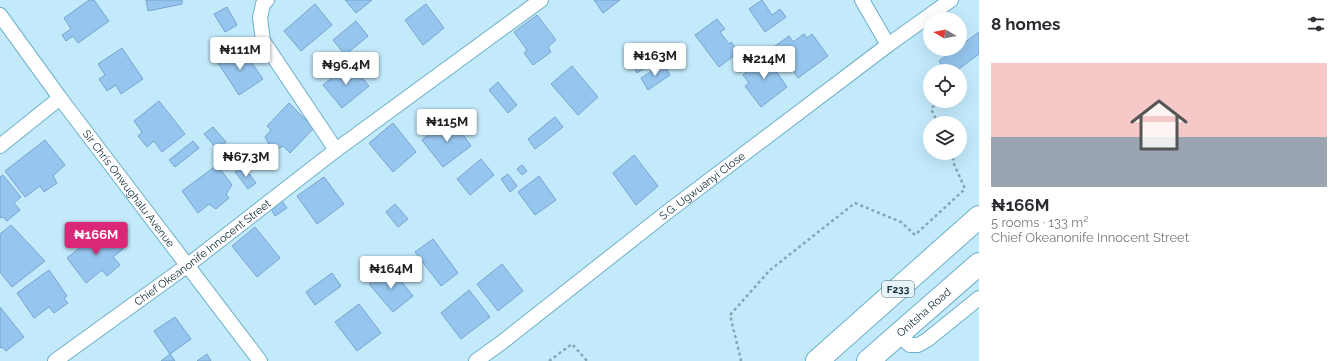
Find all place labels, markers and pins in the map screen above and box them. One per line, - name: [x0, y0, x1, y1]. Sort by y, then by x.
- pin: ₦111M: [212, 37, 268, 71]
- pin: ₦163M: [627, 43, 683, 77]
- pin: ₦214M: [736, 46, 792, 80]
- pin: ₦96.4M: [313, 52, 379, 86]
- pin: ₦115M: [419, 109, 475, 143]
- pin: ₦67.3M: [213, 144, 279, 178]
- pin: ₦166M: [68, 222, 124, 256]
- pin: ₦164M: [363, 256, 419, 290]

